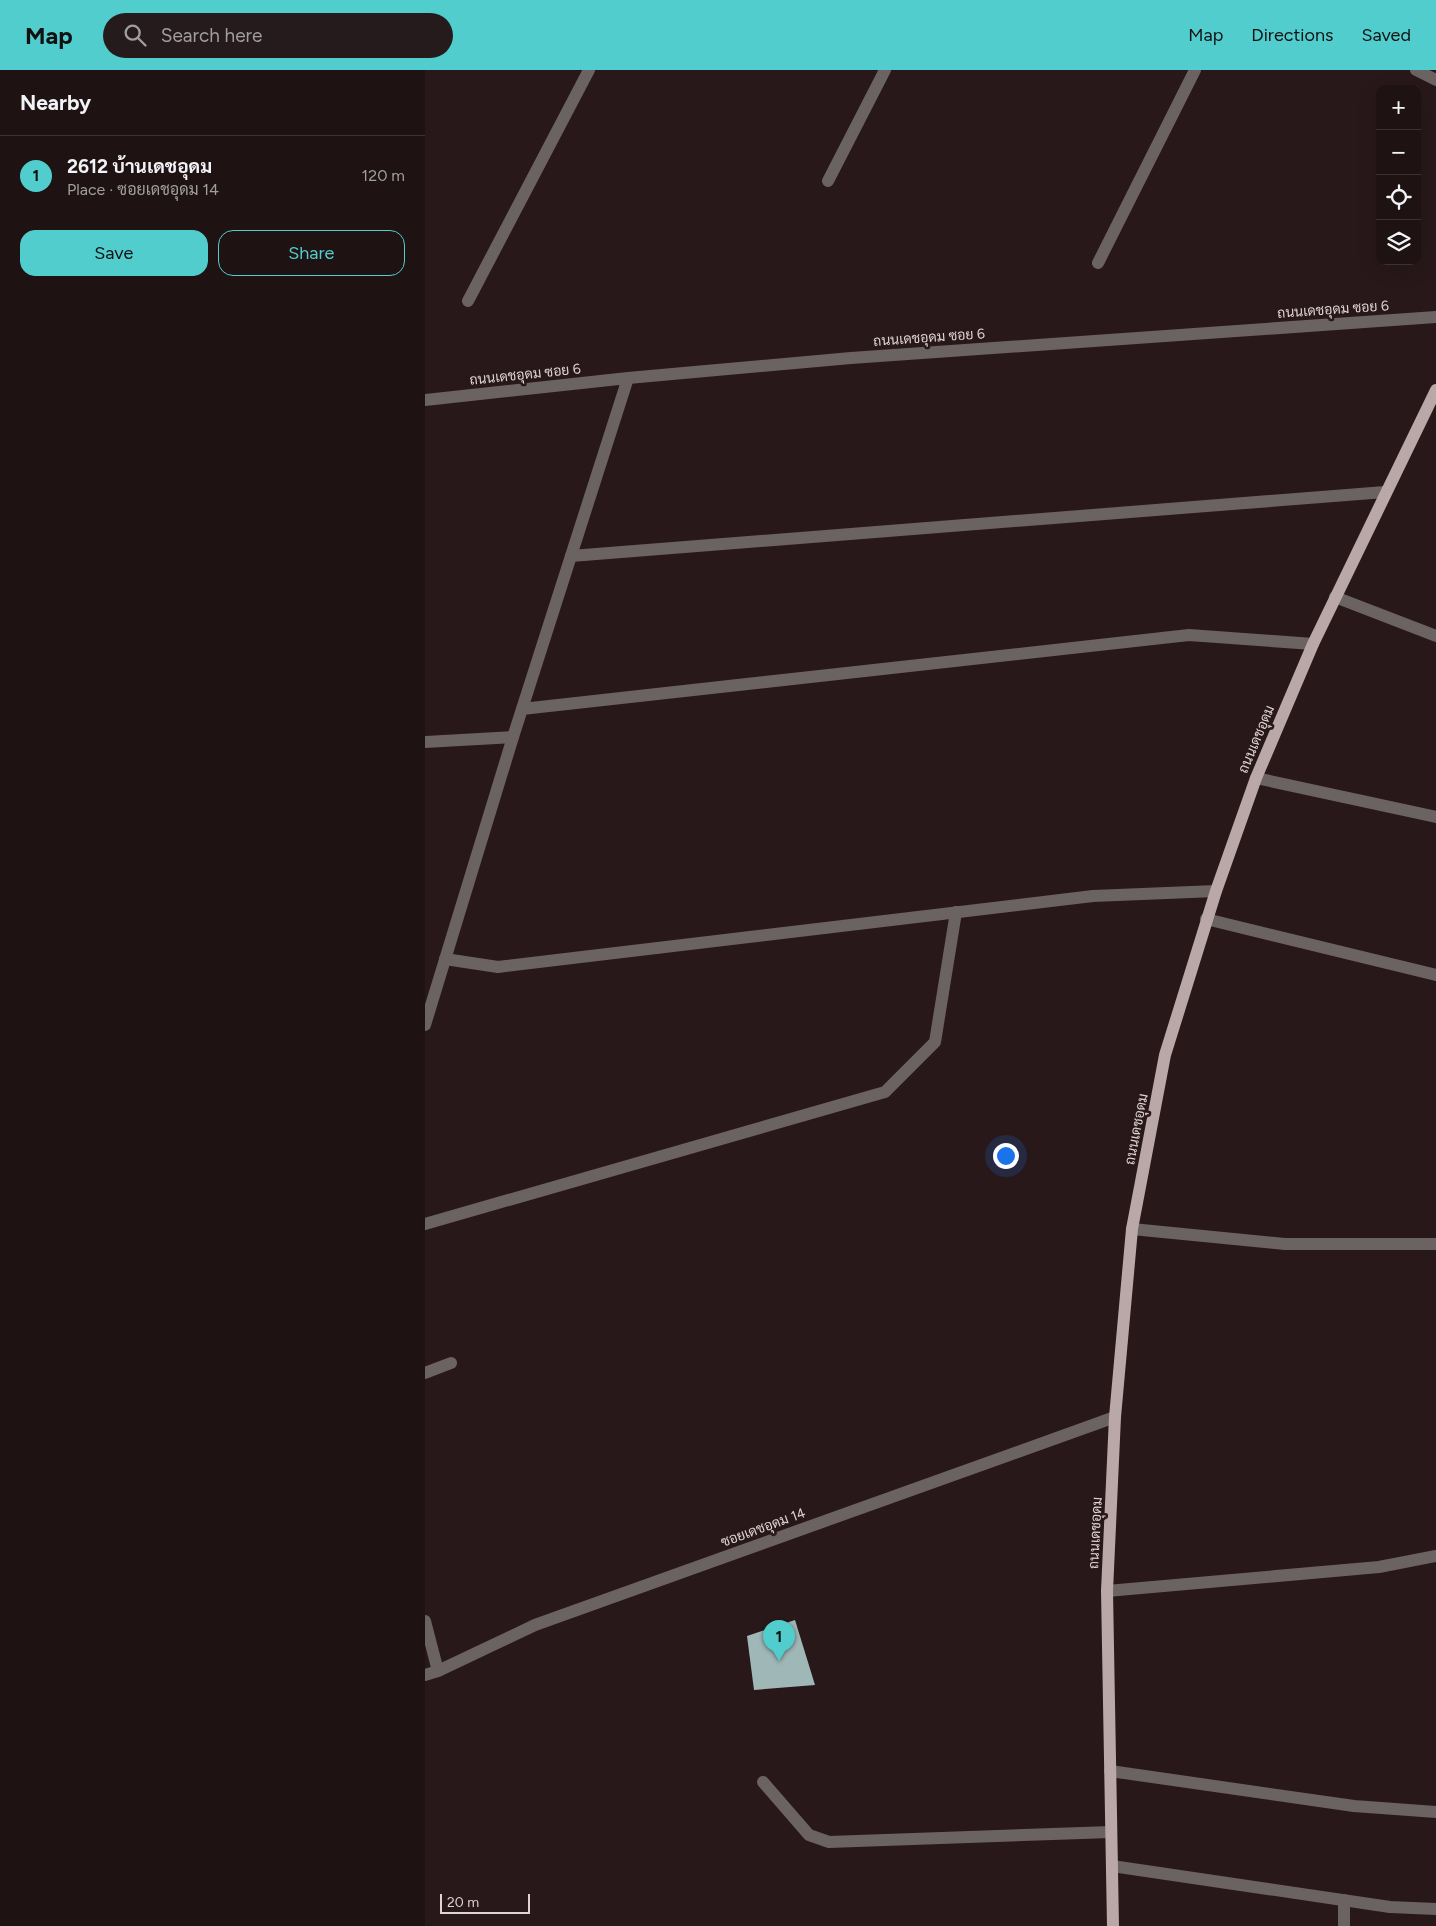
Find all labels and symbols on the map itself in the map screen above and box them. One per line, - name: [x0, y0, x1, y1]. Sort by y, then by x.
- street label: ถนนเดชอุดม ซอย 6: [1277, 297, 1390, 323]
- street label: ถนนเดชอุดม ซอย 6: [873, 325, 986, 351]
- street label: ถนนเดชอุดม ซอย 6: [469, 360, 582, 390]
- street label: ถนนเดชอุดม: [1235, 703, 1279, 776]
- street label: ถนนเดชอุดม: [1121, 1092, 1153, 1166]
- your location: [993, 1143, 1019, 1169]
- street label: ถนนเดชอุดม: [1085, 1497, 1107, 1570]
- street label: ซอยเดชอุดม 14: [718, 1504, 809, 1552]
- pin: 1: [763, 1620, 795, 1661]
- scale bar: [440, 1891, 530, 1914]

